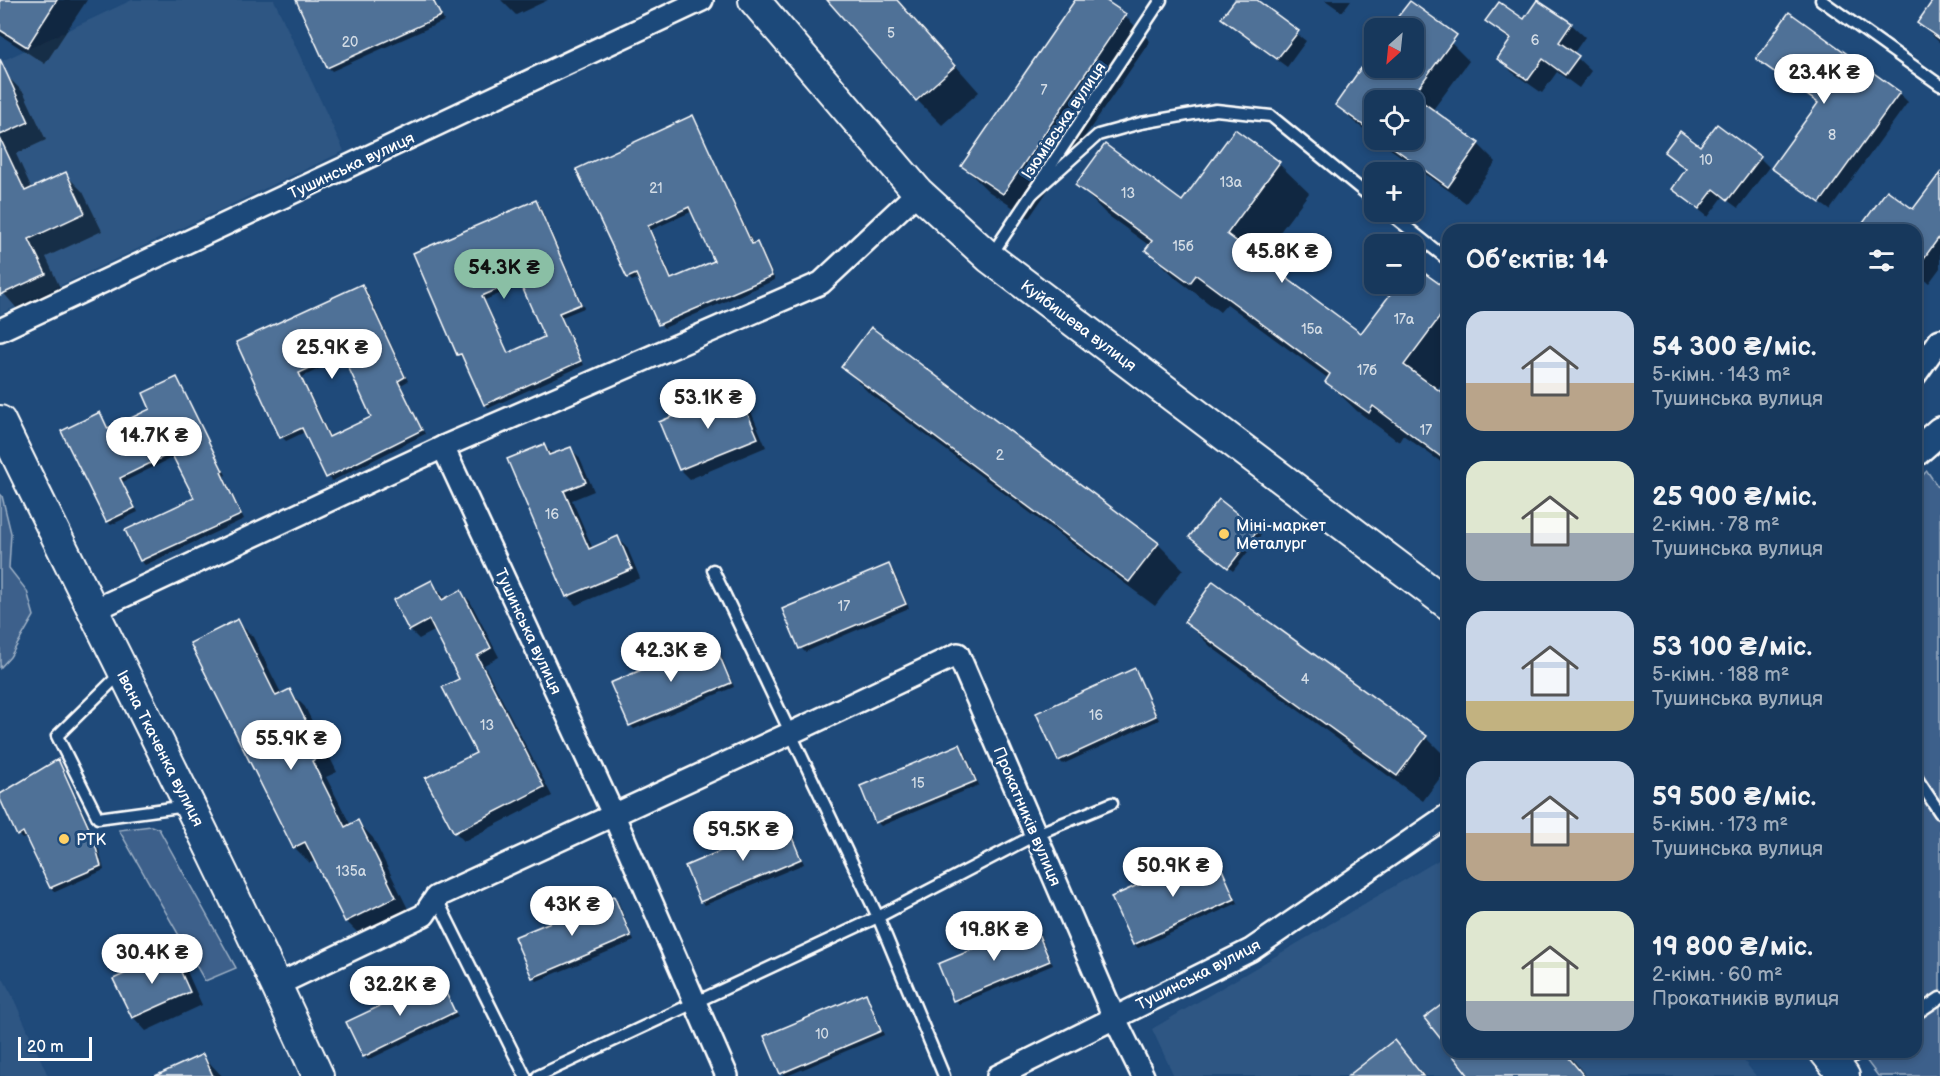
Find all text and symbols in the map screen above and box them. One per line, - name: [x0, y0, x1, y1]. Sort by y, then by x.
- north arrow: [1364, 18, 1424, 78]
- map controls: [1364, 18, 1424, 294]
- house number: 5: [887, 25, 895, 42]
- house number: 6: [1531, 32, 1540, 49]
- house number: 20: [342, 34, 358, 51]
- pin: 23.4K ₴: [1769, 54, 1879, 105]
- street label: Ізюмівська вулиця: [1018, 59, 1110, 183]
- text: 23.4K ₴: [1788, 61, 1860, 85]
- house number: 7: [1041, 82, 1048, 99]
- button: locate: [1364, 90, 1424, 150]
- house number: 8: [1828, 127, 1836, 144]
- street label: Тушинська вулиця: [286, 129, 418, 204]
- house number: 10: [1699, 152, 1713, 169]
- button: +: [1364, 162, 1424, 222]
- house number: 13а: [1220, 174, 1243, 191]
- house number: 21: [649, 180, 663, 197]
- house number: 13: [1121, 185, 1135, 202]
- pin: 45.8K ₴: [1227, 233, 1337, 284]
- button: −: [1364, 234, 1424, 294]
- house number: 15б: [1172, 238, 1194, 255]
- text: 45.8K ₴: [1246, 240, 1318, 264]
- icon: filters: [1865, 244, 1898, 277]
- text: Об’єктів: 14: [1466, 245, 1608, 276]
- pin: 54.3K ₴: [449, 249, 559, 300]
- text: 54.3K ₴: [468, 256, 540, 280]
- street label: Куйбишева вулиця: [1016, 276, 1140, 376]
- house number: 17а: [1394, 311, 1415, 328]
- house number: 15а: [1301, 321, 1324, 338]
- pin: 25.9K ₴: [277, 329, 387, 380]
- text: 54 300 ₴/міс.: [1652, 332, 1817, 363]
- icon: home: [1514, 335, 1586, 407]
- text: 25.9K ₴: [296, 336, 368, 360]
- house number: 17б: [1357, 362, 1377, 379]
- text: 5-кімн. · 143 m²: [1652, 363, 1791, 387]
- pin: 53.1K ₴: [653, 379, 763, 430]
- text: 53.1K ₴: [674, 386, 742, 410]
- text: Тушинська вулиця: [1652, 387, 1823, 411]
- pin: 14.7K ₴: [99, 417, 209, 468]
- house number: 17: [1420, 422, 1432, 439]
- text: 14.7K ₴: [120, 424, 188, 448]
- house number: 2: [996, 447, 1005, 464]
- text: 25 900 ₴/міс.: [1652, 482, 1817, 513]
- icon: home: [1514, 485, 1586, 557]
- house number: 16: [545, 506, 559, 523]
- text: 2-кімн. · 78 m²: [1652, 513, 1780, 537]
- place label: Міні-маркет Металург: [1236, 517, 1327, 554]
- marker: Міні-маркет Металург: [1217, 527, 1231, 541]
- text: Тушинська вулиця: [1652, 537, 1823, 561]
- street label: Тушинська вулиця: [490, 566, 565, 698]
- house number: 17: [838, 598, 850, 615]
- pin: 42.3K ₴: [616, 632, 726, 683]
- text: 53 100 ₴/міс.: [1652, 632, 1812, 663]
- icon: home: [1514, 635, 1586, 707]
- text: 42.3K ₴: [635, 639, 707, 663]
- text: 5-кімн. · 188 m²: [1652, 663, 1789, 687]
- street label: Івана Ткаченка вулиця: [112, 668, 207, 830]
- house number: 4: [1301, 671, 1310, 688]
- text: Тушинська вулиця: [1652, 687, 1823, 711]
- house number: 16: [1089, 707, 1103, 724]
- house number: 13: [480, 717, 494, 734]
- pin: 55.9K ₴: [236, 720, 346, 771]
- text: 55.9K ₴: [255, 727, 327, 751]
- street label: Прокатників вулиця: [989, 744, 1065, 889]
- house number: 15: [911, 775, 925, 792]
- text: 59 500 ₴/міс.: [1652, 782, 1816, 813]
- icon: home: [1514, 785, 1586, 857]
- pin: 59.5K ₴: [688, 811, 798, 862]
- text: 5-кімн. · 173 m²: [1652, 813, 1788, 837]
- text: 59.5K ₴: [707, 818, 779, 842]
- place label: РТК: [76, 831, 106, 850]
- marker: РТК: [57, 832, 71, 846]
- text: Тушинська вулиця: [1652, 837, 1823, 861]
- pin: 50.9K ₴: [1118, 847, 1228, 898]
- text: 50.9K ₴: [1137, 854, 1209, 878]
- house number: 135а: [336, 863, 367, 880]
- pin: 43K ₴: [530, 886, 614, 937]
- text: 43K ₴: [544, 893, 600, 917]
- pin: 19.8K ₴: [939, 911, 1049, 962]
- text: 19.8K ₴: [960, 918, 1028, 942]
- text: 19 800 ₴/міс.: [1652, 932, 1813, 963]
- pin: 30.4K ₴: [97, 934, 207, 985]
- icon: home: [1514, 935, 1586, 1007]
- street label: Тушинська вулиця: [1133, 936, 1264, 1015]
- text: 30.4K ₴: [116, 941, 188, 965]
- text: 2-кімн. · 60 m²: [1652, 963, 1783, 987]
- pin: 32.2K ₴: [345, 966, 455, 1017]
- text: 32.2K ₴: [364, 973, 436, 997]
- text: Прокатників вулиця: [1652, 987, 1839, 1011]
- house number: 10: [815, 1026, 829, 1043]
- scale bar: [18, 1034, 92, 1062]
- text: 20 m: [27, 1038, 63, 1057]

